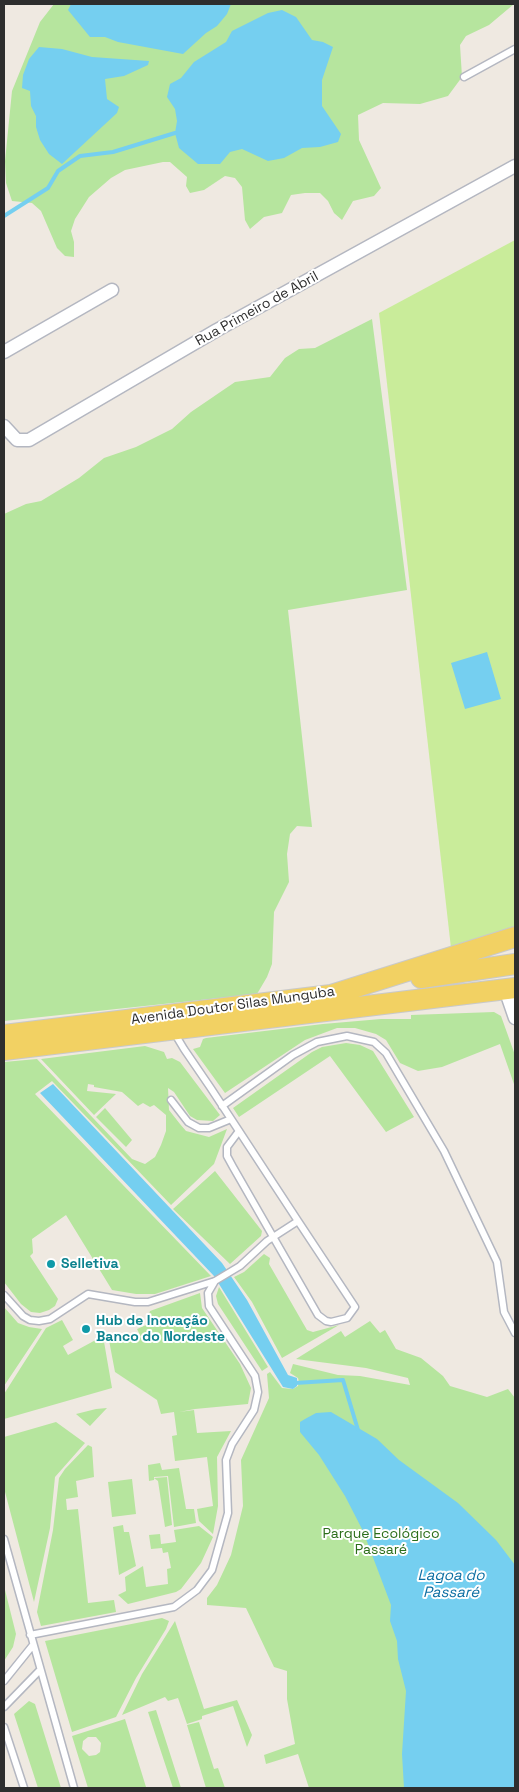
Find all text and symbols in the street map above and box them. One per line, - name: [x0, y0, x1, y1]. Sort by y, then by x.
- street label: Rua Primeiro de Abril: [193, 268, 321, 350]
- street label: Avenida Doutor Silas Munguba: [130, 983, 336, 1029]
- place label: Selletiva: [61, 1256, 119, 1272]
- marker: Selletiva: [45, 1258, 57, 1270]
- place label: Hub de Inovação Banco do Nordeste: [96, 1313, 225, 1345]
- marker: Hub de Inovação Banco do Nordeste: [80, 1323, 92, 1335]
- park label: Parque Ecológico Passaré: [322, 1526, 440, 1558]
- water label: Lagoa do Passaré: [418, 1567, 484, 1602]

